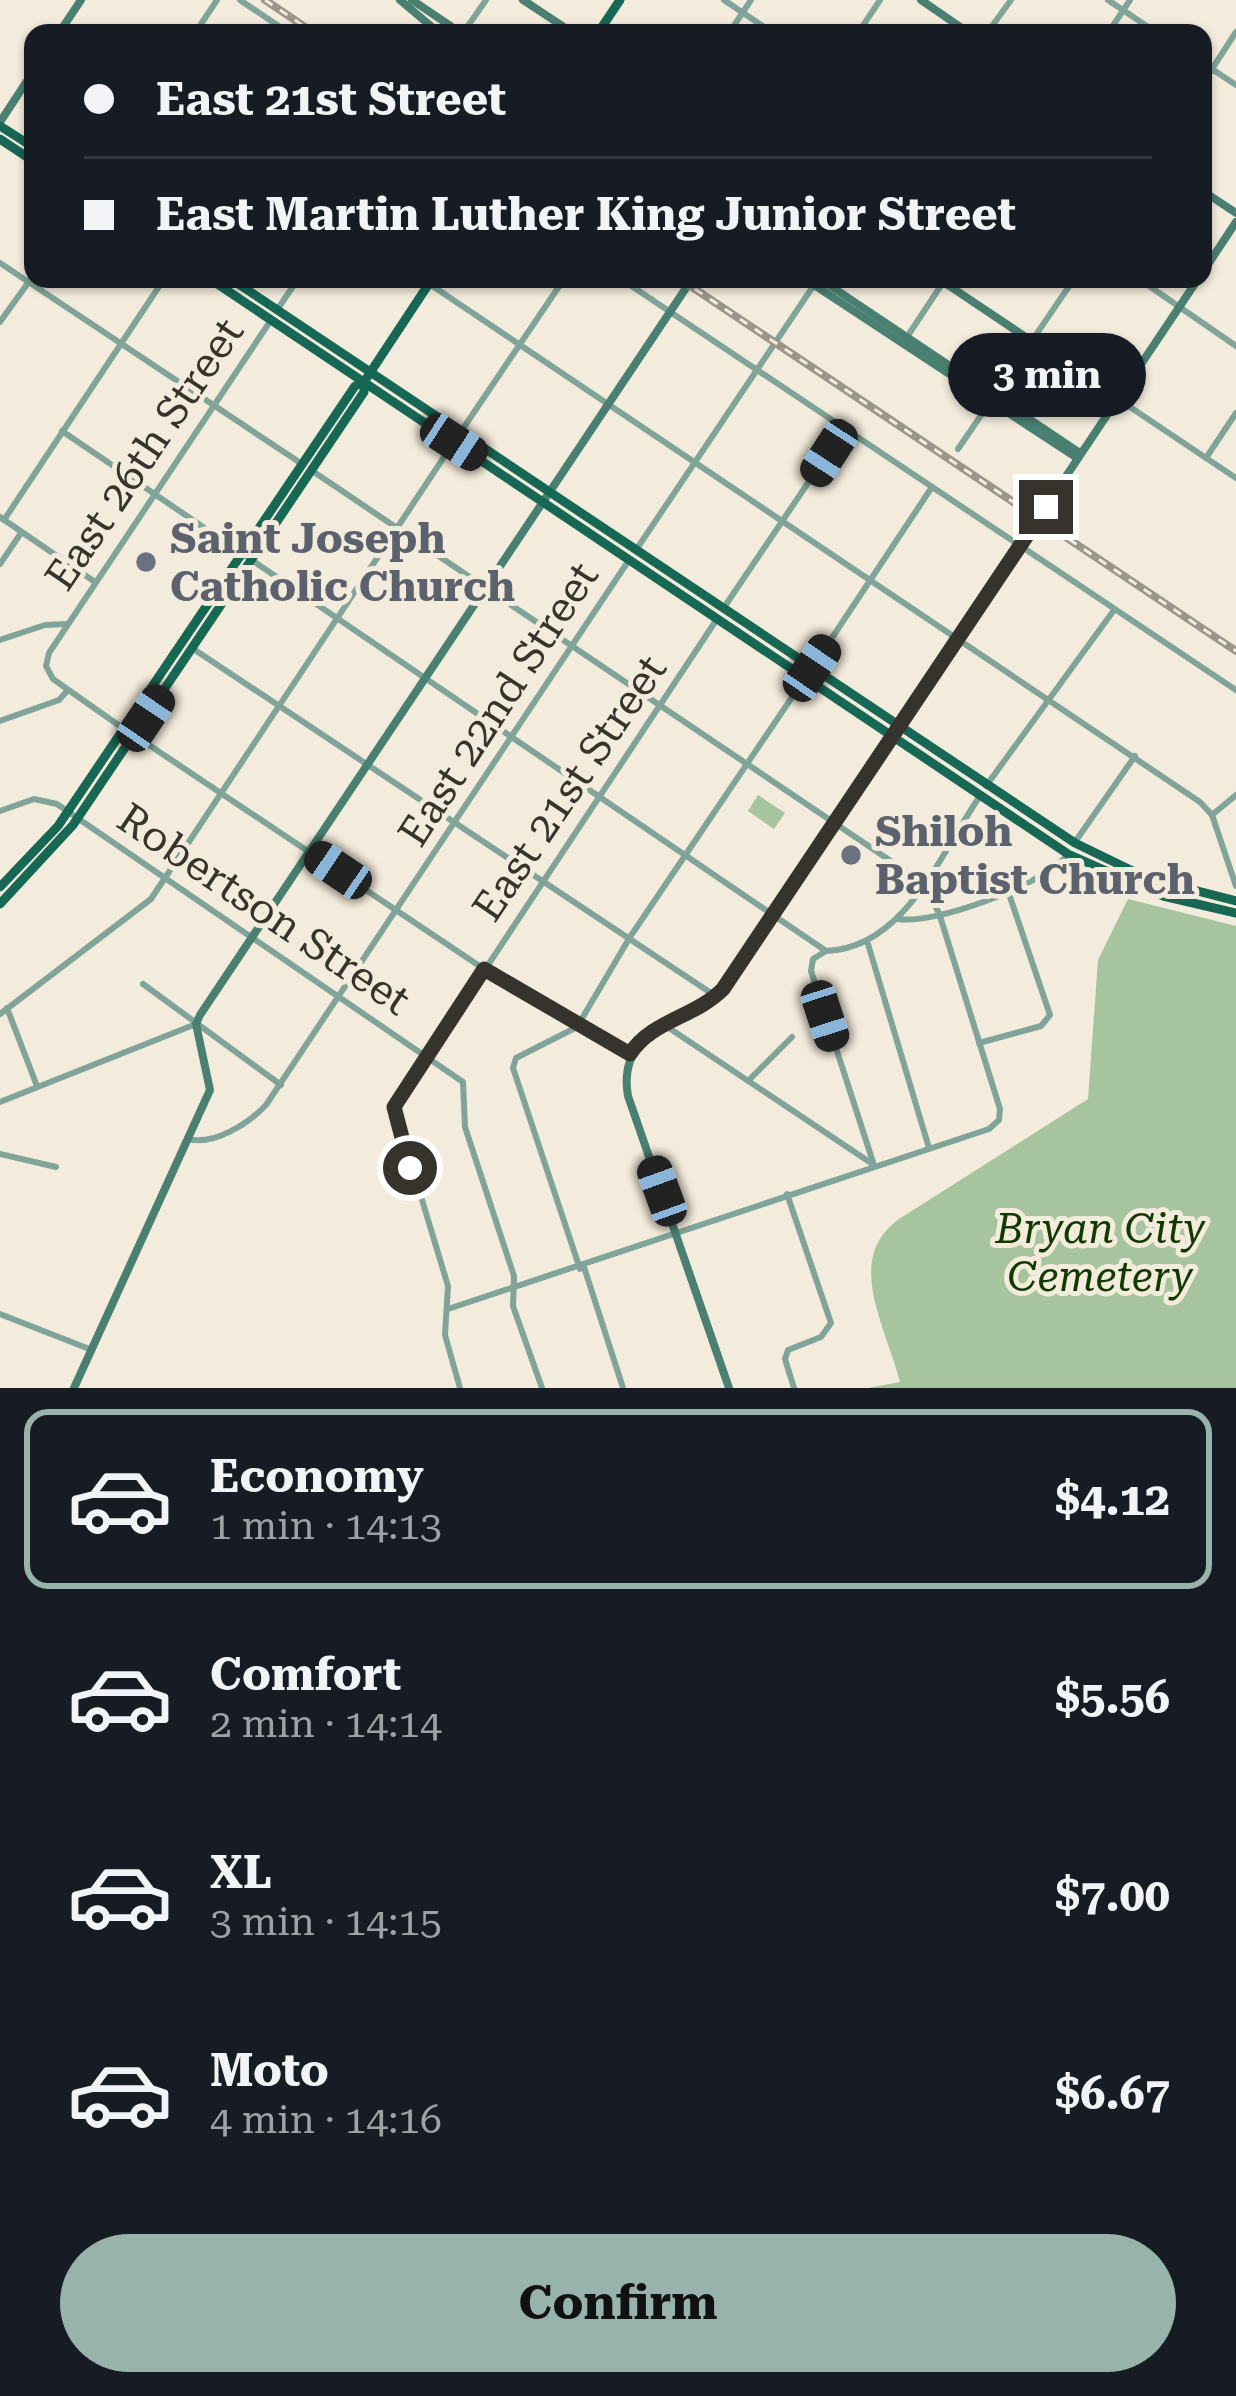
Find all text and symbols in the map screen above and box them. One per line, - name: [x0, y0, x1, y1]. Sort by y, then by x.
- text: East 21st Street: [156, 73, 506, 126]
- text: East Martin Luther King Junior Street: [156, 188, 1016, 241]
- street label: East 26th Street: [35, 309, 253, 599]
- callout: 3 min: [947, 333, 1145, 417]
- text: 3 min: [993, 352, 1101, 398]
- car: [414, 407, 494, 477]
- car: [794, 413, 864, 493]
- route end: [1019, 480, 1073, 534]
- place label: Saint Joseph Catholic Church: [170, 514, 515, 611]
- marker: Saint Joseph Catholic Church: [133, 549, 159, 575]
- street label: East 22nd Street: [388, 553, 608, 855]
- car: [777, 628, 847, 708]
- street label: East 21st Street: [462, 646, 676, 930]
- car: [111, 678, 181, 758]
- street label: Robertson Street: [109, 793, 419, 1025]
- place label: Shiloh Baptist Church: [875, 807, 1195, 904]
- car: [298, 835, 378, 905]
- marker: Shiloh Baptist Church: [838, 842, 864, 868]
- car: [797, 976, 853, 1056]
- route start: [383, 1141, 437, 1195]
- car: [633, 1151, 691, 1231]
- park label: Bryan City Cemetery: [994, 1204, 1206, 1301]
- icon: car: [66, 1445, 174, 1553]
- text: Economy: [210, 1450, 424, 1503]
- text: $4.12: [1055, 1473, 1170, 1526]
- text: 1 min · 14:13: [210, 1503, 442, 1549]
- icon: car: [66, 1643, 174, 1751]
- text: Comfort: [210, 1648, 401, 1701]
- text: $5.56: [1055, 1671, 1170, 1724]
- text: 2 min · 14:14: [210, 1701, 442, 1747]
- icon: car: [66, 1841, 174, 1949]
- text: XL: [210, 1846, 272, 1899]
- text: $7.00: [1055, 1869, 1170, 1922]
- text: 3 min · 14:15: [210, 1899, 442, 1945]
- icon: car: [66, 2039, 174, 2147]
- text: Moto: [210, 2044, 329, 2097]
- text: $6.67: [1055, 2067, 1170, 2120]
- text: 4 min · 14:16: [210, 2097, 442, 2143]
- button: Confirm: [60, 2234, 1176, 2372]

